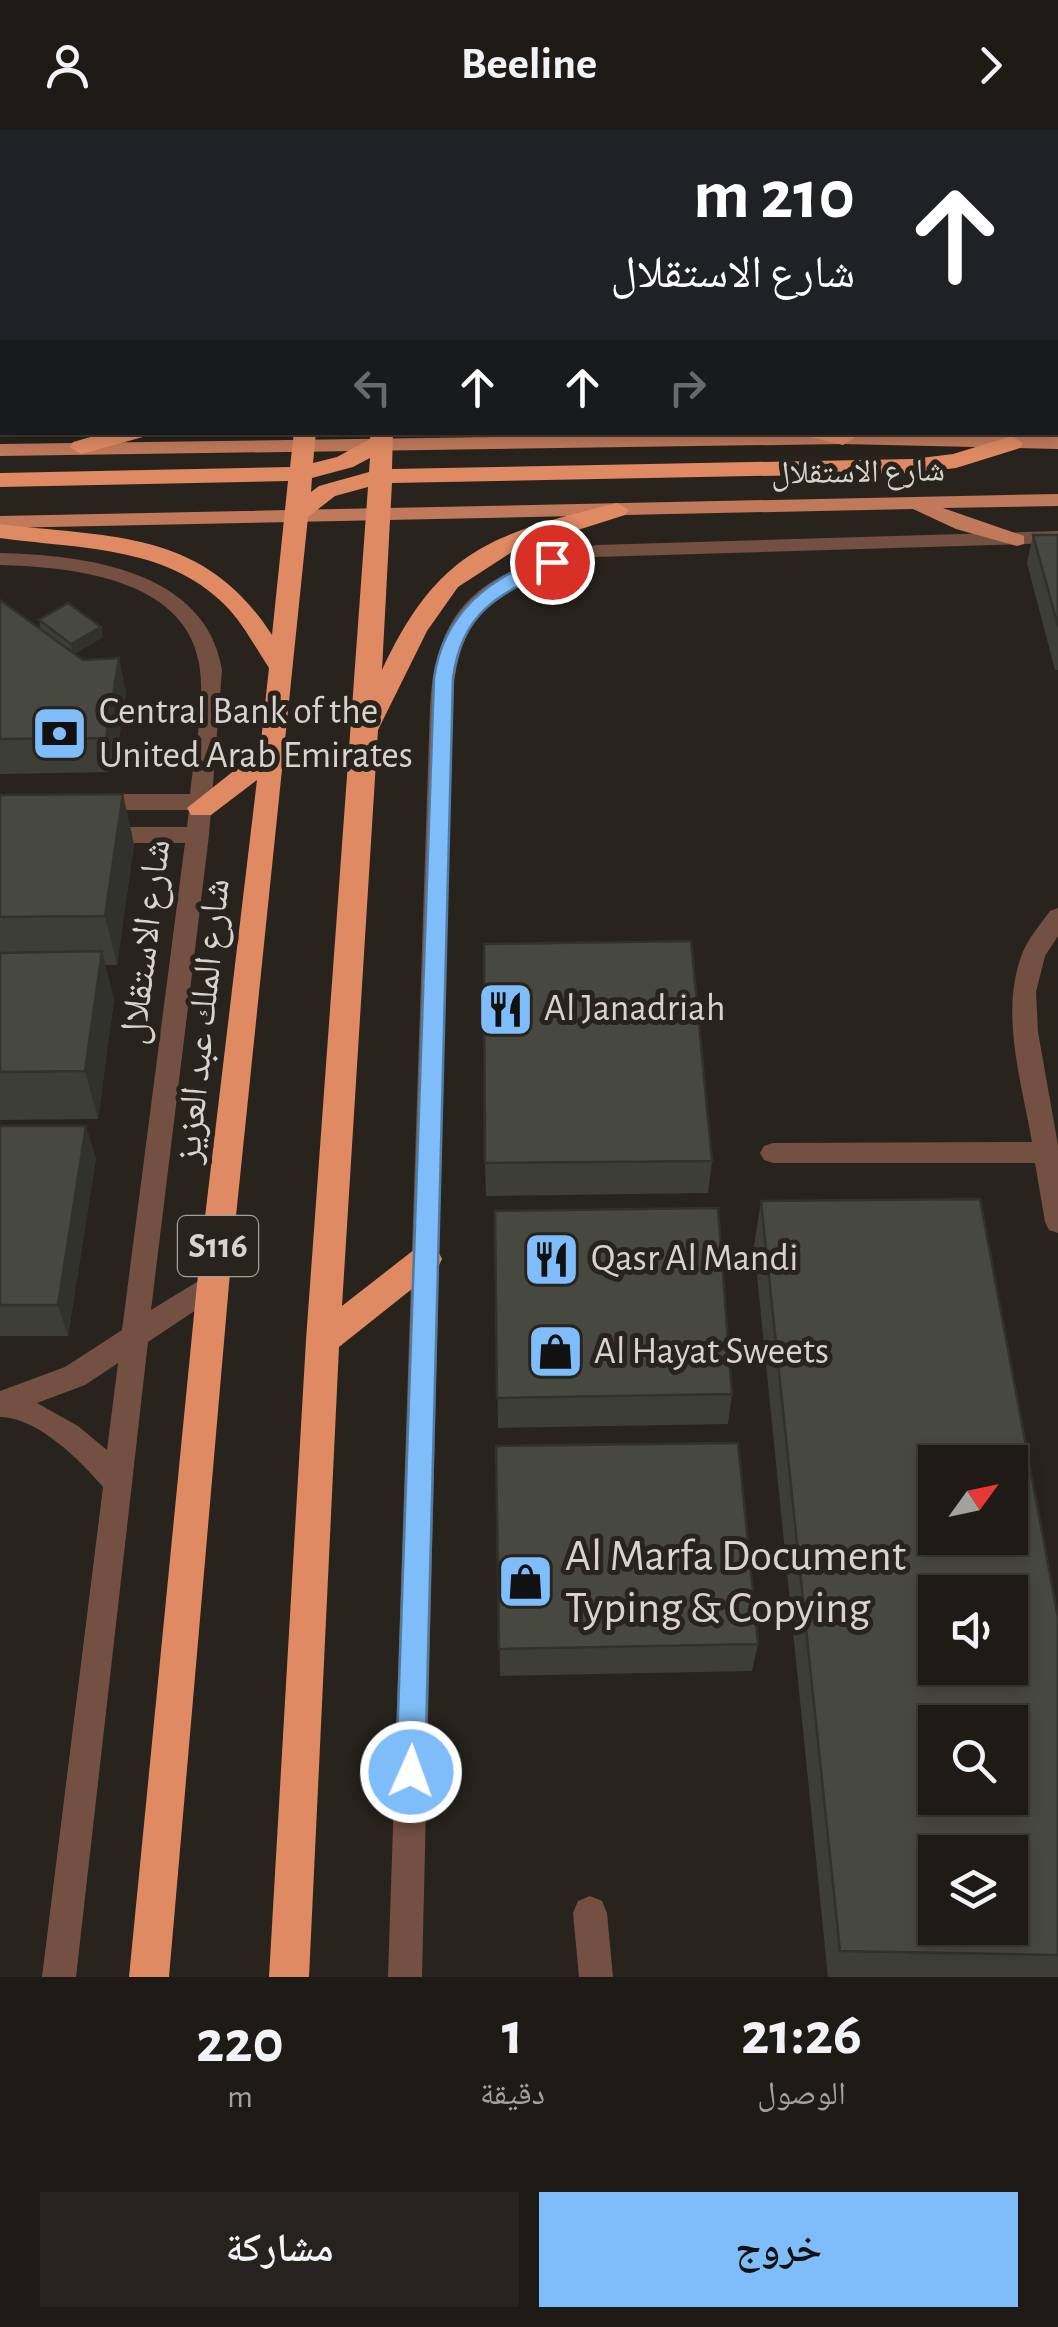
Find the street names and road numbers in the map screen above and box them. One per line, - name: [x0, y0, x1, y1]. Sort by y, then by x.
- street label: شارع الاستقلال: [771, 454, 945, 493]
- street label: شارع الاستقلال: [115, 837, 180, 1047]
- street label: شارع الملك عبد العزيز: [169, 877, 240, 1167]
- road number: S116: [178, 1216, 258, 1276]

